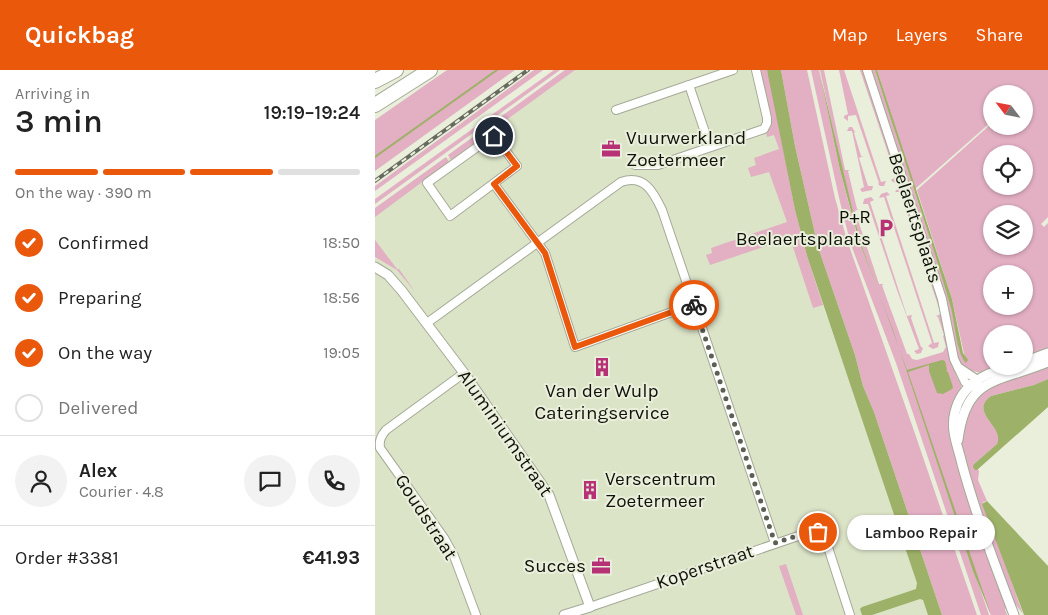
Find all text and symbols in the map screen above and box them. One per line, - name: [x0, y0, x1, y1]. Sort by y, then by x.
- text: Quickbag: [25, 21, 134, 49]
- text: Map: [832, 24, 868, 46]
- text: Layers: [896, 24, 948, 46]
- text: Share: [976, 24, 1023, 46]
- text: Arriving in: [15, 84, 90, 103]
- north arrow: [983, 85, 1033, 135]
- map controls: [983, 85, 1033, 375]
- text: 19:19–19:24: [264, 102, 360, 124]
- text: 3 min: [15, 103, 103, 140]
- pin: [473, 115, 515, 157]
- icon: home: [480, 122, 508, 150]
- place label: Vuurwerkland Zoetermeer: [626, 127, 746, 171]
- office icon: Vuurwerkland Zoetermeer: [600, 138, 622, 160]
- button: locate: [983, 145, 1033, 195]
- street label: Beelaertsplaats: [884, 150, 946, 286]
- text: On the way · 390 m: [15, 183, 152, 202]
- button: layers: [983, 205, 1033, 255]
- place label: P+R Beelaertsplaats: [736, 206, 871, 250]
- parking icon: P+R Beelaertsplaats: [875, 217, 897, 239]
- icon: check: [15, 229, 43, 257]
- text: Confirmed: [58, 232, 149, 254]
- text: 18:50: [323, 233, 360, 252]
- button: +: [983, 265, 1033, 315]
- courier: [669, 280, 719, 330]
- icon: check: [15, 284, 43, 312]
- text: Preparing: [58, 287, 141, 309]
- text: 18:56: [323, 288, 360, 307]
- icon: bike: [680, 291, 708, 319]
- button: −: [983, 325, 1033, 375]
- icon: check: [15, 339, 43, 367]
- text: On the way: [58, 342, 152, 364]
- text: 19:05: [323, 343, 360, 362]
- building icon: Van der Wulp Cateringservice: [591, 356, 613, 378]
- street label: Aluminiumstraat: [453, 365, 557, 501]
- place label: Van der Wulp Cateringservice: [534, 380, 670, 424]
- text: Delivered: [58, 397, 138, 419]
- button: person: [15, 455, 67, 507]
- button: chat: [244, 455, 296, 507]
- button: phone: [308, 455, 360, 507]
- text: Alex: [79, 460, 117, 482]
- place label: Verscentrum Zoetermeer: [605, 468, 716, 512]
- street label: Goudstraat: [390, 470, 462, 564]
- building icon: Verscentrum Zoetermeer: [579, 479, 601, 501]
- text: Courier · 4.8: [79, 482, 164, 501]
- pin: [797, 511, 839, 553]
- callout: Lamboo Repair: [848, 514, 995, 550]
- icon: bag: [804, 518, 832, 546]
- text: Lamboo Repair: [865, 523, 977, 542]
- street label: Koperstraat: [653, 540, 757, 594]
- text: Order #3381: [15, 547, 119, 569]
- text: €41.93: [302, 547, 360, 569]
- place label: Succes: [524, 555, 586, 577]
- office icon: Succes: [590, 555, 612, 577]

